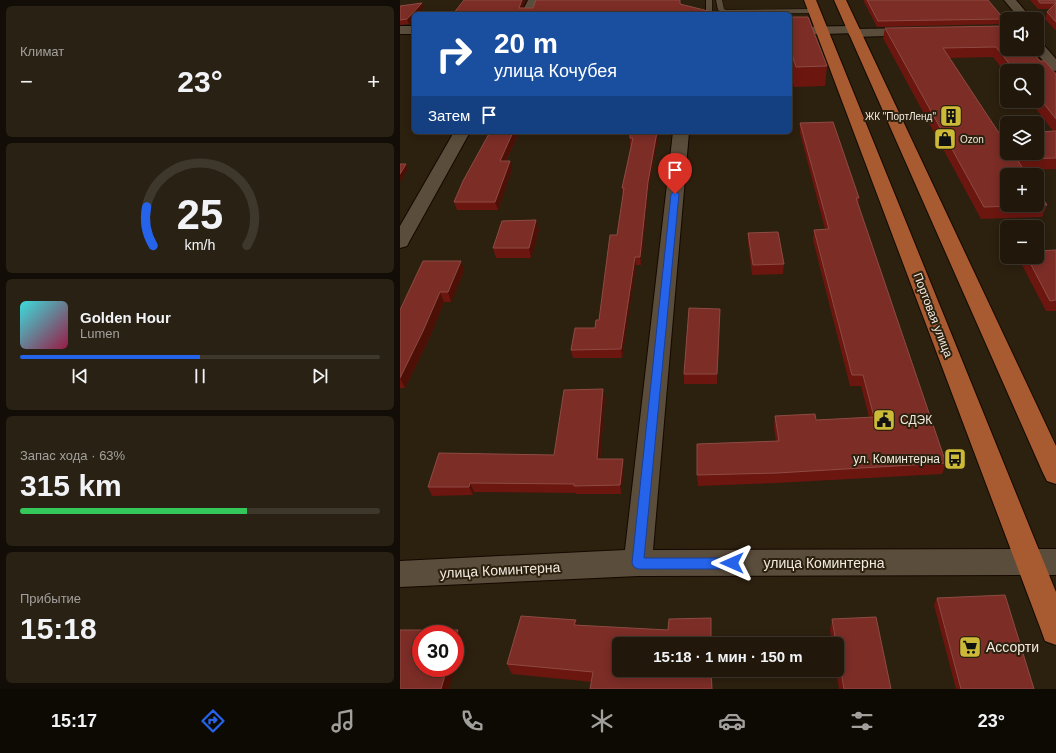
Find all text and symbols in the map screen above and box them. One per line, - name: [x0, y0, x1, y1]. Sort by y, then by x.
- map controls: [1000, 12, 1044, 264]
- button: sound: [1000, 12, 1044, 56]
- icon: right: [428, 28, 480, 80]
- text: 20 m: [494, 28, 558, 59]
- text: Климат: [20, 44, 64, 59]
- text: улица Кочубея: [494, 61, 617, 81]
- button: search: [1000, 64, 1044, 108]
- text: 23°: [177, 65, 223, 98]
- text: −: [20, 69, 33, 94]
- text: +: [367, 69, 380, 94]
- building icon: ЖК "ПортЛенд": [938, 103, 964, 129]
- icon: arrive: [478, 104, 500, 126]
- text: Затем: [428, 107, 470, 124]
- place label: ЖК "ПортЛенд": [865, 111, 936, 122]
- button: layers: [1000, 116, 1044, 160]
- shop icon: Ozon: [932, 126, 958, 152]
- place label: Ozon: [960, 134, 984, 145]
- pin: [658, 153, 692, 194]
- icon: arrive: [664, 159, 686, 181]
- button: +: [1000, 168, 1044, 212]
- text: 25: [177, 191, 223, 238]
- button: −: [1000, 220, 1044, 264]
- text: km/h: [185, 236, 216, 252]
- street label: Портовая улица: [910, 271, 956, 360]
- text: Golden Hour: [80, 309, 171, 326]
- text: Lumen: [80, 326, 120, 341]
- icon: previous: [69, 365, 91, 387]
- icon: pause: [189, 365, 211, 387]
- icon: next: [309, 365, 331, 387]
- public building icon: СДЭК: [871, 407, 897, 433]
- place label: СДЭК: [900, 413, 932, 427]
- bus stop icon: ул. Коминтерна: [942, 446, 968, 472]
- text: Запас хода · 63%: [20, 448, 125, 463]
- place label: ул. Коминтерна: [853, 452, 940, 466]
- text: 315 km: [20, 469, 122, 502]
- position arrow: [711, 542, 753, 584]
- street label: улица Коминтерна: [764, 555, 885, 571]
- street label: улица Коминтерна: [439, 559, 561, 581]
- text: Прибытие: [20, 591, 81, 606]
- text: 15:18: [20, 612, 97, 645]
- speed limit sign: 30: [412, 625, 464, 677]
- supermarket icon: Ассорти: [957, 634, 983, 660]
- place label: Ассорти: [986, 639, 1039, 655]
- text: 15:18 · 1 мин · 150 m: [653, 648, 803, 665]
- icon: directions: [199, 707, 227, 735]
- icon: music: [329, 707, 357, 735]
- icon: phone: [458, 707, 486, 735]
- icon: climate: [588, 707, 616, 735]
- icon: car: [718, 707, 746, 735]
- icon: filters: [848, 707, 876, 735]
- text: 15:17: [51, 711, 97, 731]
- text: 23°: [978, 711, 1005, 731]

